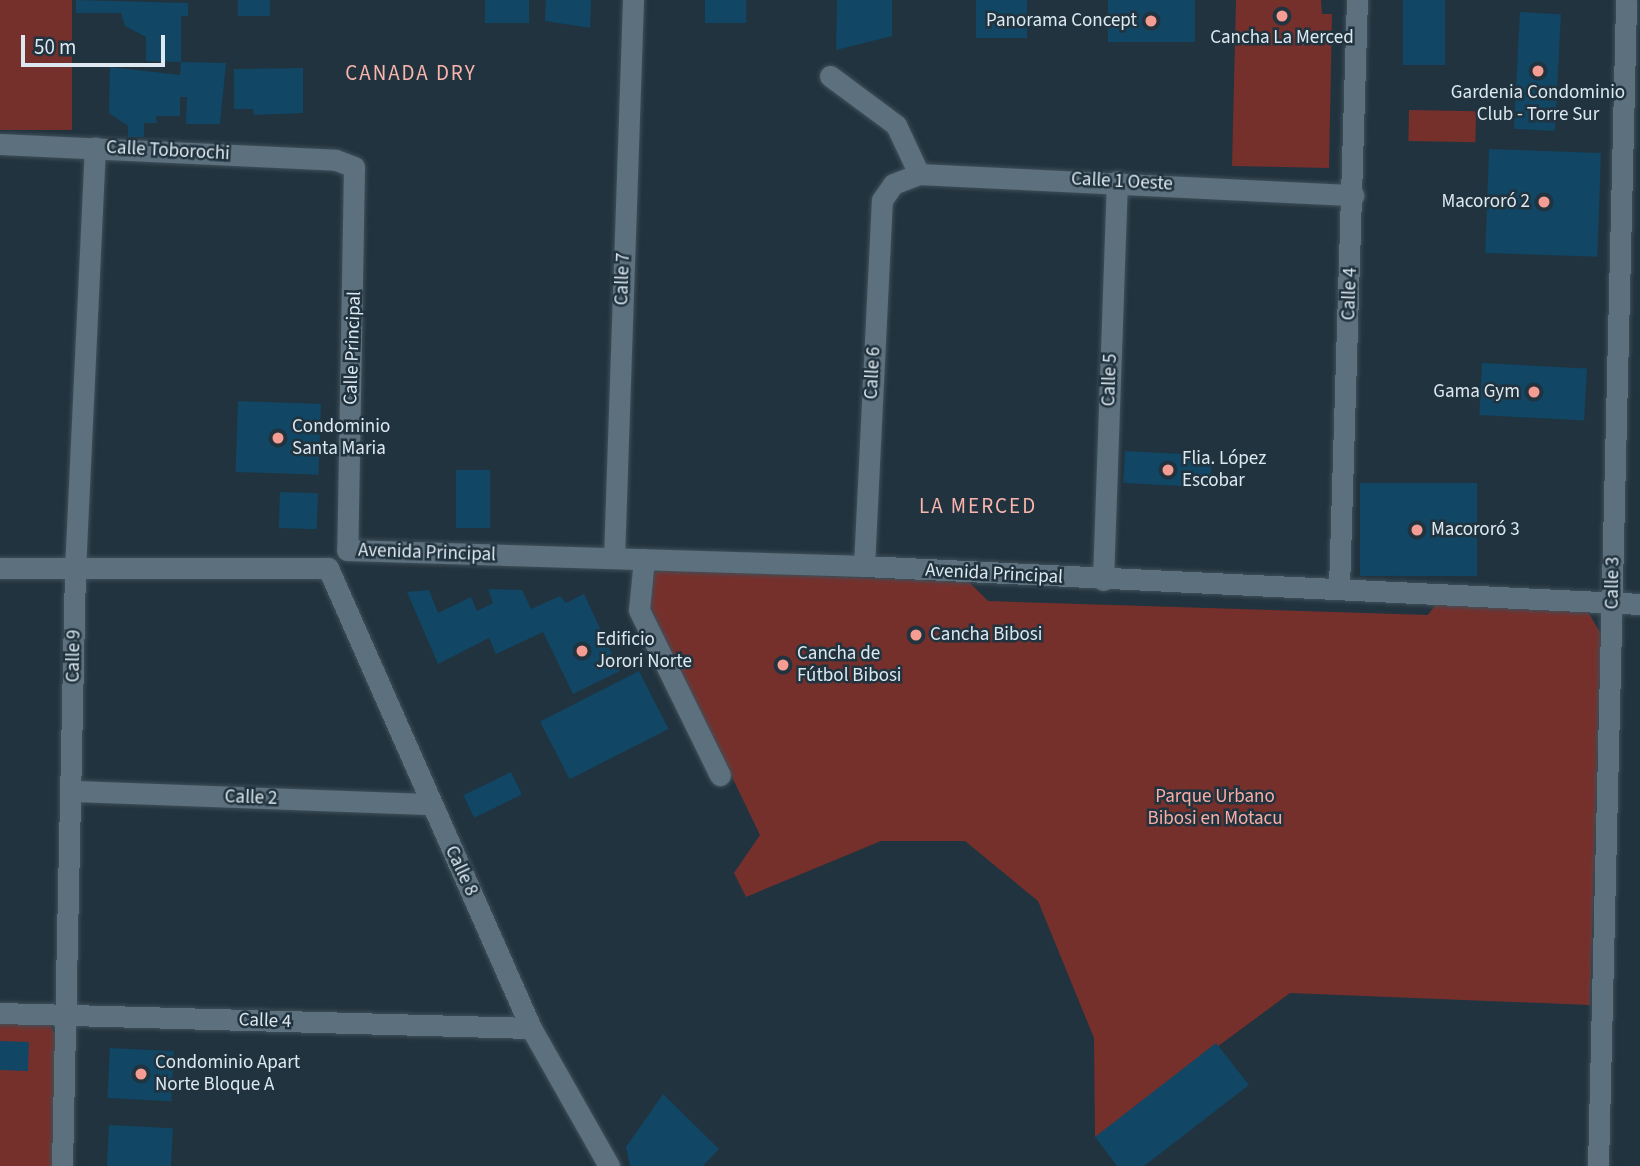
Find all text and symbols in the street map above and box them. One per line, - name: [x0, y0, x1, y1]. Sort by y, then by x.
- marker: Cancha La Merced: [1274, 8, 1290, 24]
- place label: Panorama Concept: [986, 10, 1137, 32]
- marker: Panorama Concept: [1143, 13, 1159, 29]
- scale bar: [24, 21, 168, 65]
- place label: Cancha La Merced: [1210, 27, 1354, 49]
- text: 50 m: [34, 32, 76, 62]
- district label: CANADA DRY: [346, 60, 476, 86]
- marker: Gardenia Condominio Club - Torre Sur: [1530, 63, 1546, 79]
- place label: Gardenia Condominio Club - Torre Sur: [1451, 82, 1625, 126]
- street label: Calle Toborochi: [106, 136, 230, 166]
- street label: Calle 1 Oeste: [1071, 168, 1173, 196]
- place label: Macororó 2: [1441, 191, 1530, 213]
- marker: Macororó 2: [1536, 194, 1552, 210]
- street label: Calle 7: [611, 252, 635, 306]
- street label: Calle 4: [1338, 267, 1362, 321]
- street label: Calle Principal: [340, 291, 366, 405]
- street label: Calle 6: [860, 346, 886, 400]
- street label: Calle 5: [1098, 353, 1122, 407]
- place label: Gama Gym: [1433, 381, 1520, 403]
- marker: Gama Gym: [1526, 384, 1542, 400]
- place label: Condominio Santa Maria: [292, 416, 390, 460]
- marker: Condominio Santa Maria: [270, 430, 286, 446]
- place label: Flia. López Escobar: [1182, 448, 1266, 492]
- marker: Flia. López Escobar: [1160, 462, 1176, 478]
- district label: LA MERCED: [920, 493, 1036, 519]
- place label: Macororó 3: [1431, 519, 1520, 541]
- marker: Macororó 3: [1409, 522, 1425, 538]
- street label: Avenida Principal: [358, 539, 496, 567]
- street label: Calle 3: [1601, 556, 1625, 610]
- street label: Avenida Principal: [925, 559, 1063, 589]
- place label: Cancha Bibosi: [930, 624, 1042, 646]
- marker: Cancha Bibosi: [908, 627, 924, 643]
- street label: Calle 9: [62, 629, 86, 683]
- place label: Edificio Jorori Norte: [596, 629, 692, 673]
- marker: Edificio Jorori Norte: [574, 643, 590, 659]
- place label: Cancha de Fútbol Bibosi: [797, 643, 902, 687]
- marker: Cancha de Fútbol Bibosi: [775, 657, 791, 673]
- street label: Calle 2: [224, 786, 278, 810]
- park label: Parque Urbano Bibosi en Motacu: [1147, 786, 1283, 830]
- street label: Calle 8: [440, 842, 482, 900]
- street label: Calle 4: [238, 1009, 292, 1033]
- place label: Condominio Apart Norte Bloque A: [155, 1052, 300, 1096]
- marker: Condominio Apart Norte Bloque A: [133, 1066, 149, 1082]

